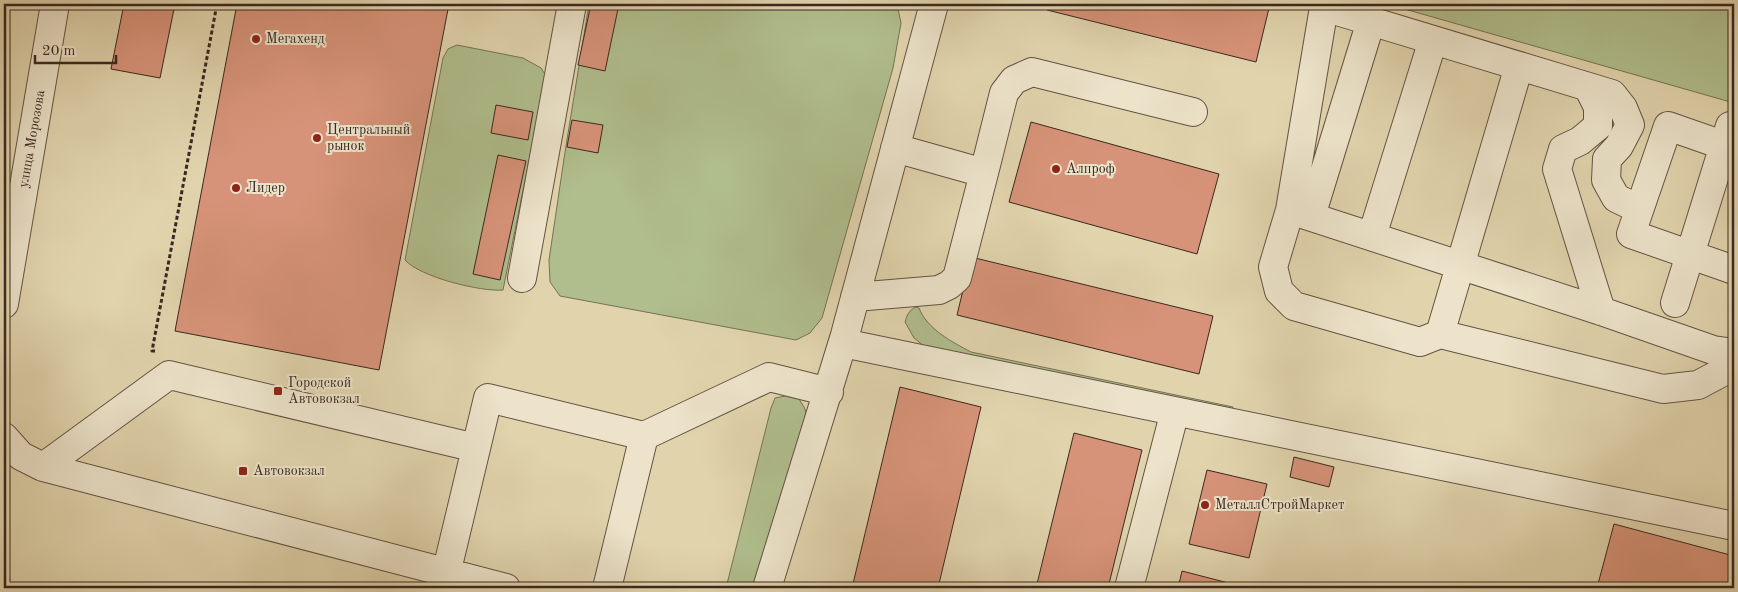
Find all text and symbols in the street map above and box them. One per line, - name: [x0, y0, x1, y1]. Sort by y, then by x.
- scale bar: [35, 32, 116, 64]
- place label: Мегахенд: [266, 32, 325, 46]
- marker: Мегахенд: [250, 33, 262, 45]
- text: 20 m: [42, 44, 76, 59]
- street label: улица Морозова: [16, 89, 48, 189]
- place label: Центральный рынок: [327, 123, 410, 153]
- marker: Центральный рынок: [311, 132, 323, 144]
- place label: Алпроф: [1066, 162, 1115, 177]
- marker: Алпроф: [1050, 163, 1062, 175]
- place label: Лидер: [246, 181, 285, 195]
- marker: Лидер: [230, 182, 242, 194]
- place label: Городской Автовокзал: [288, 376, 360, 406]
- marker: Городской Автовокзал: [272, 385, 284, 397]
- place label: Автовокзал: [253, 464, 325, 478]
- marker: Автовокзал: [237, 465, 249, 477]
- place label: МеталлСтройМаркет: [1215, 498, 1345, 512]
- marker: МеталлСтройМаркет: [1199, 499, 1211, 511]

